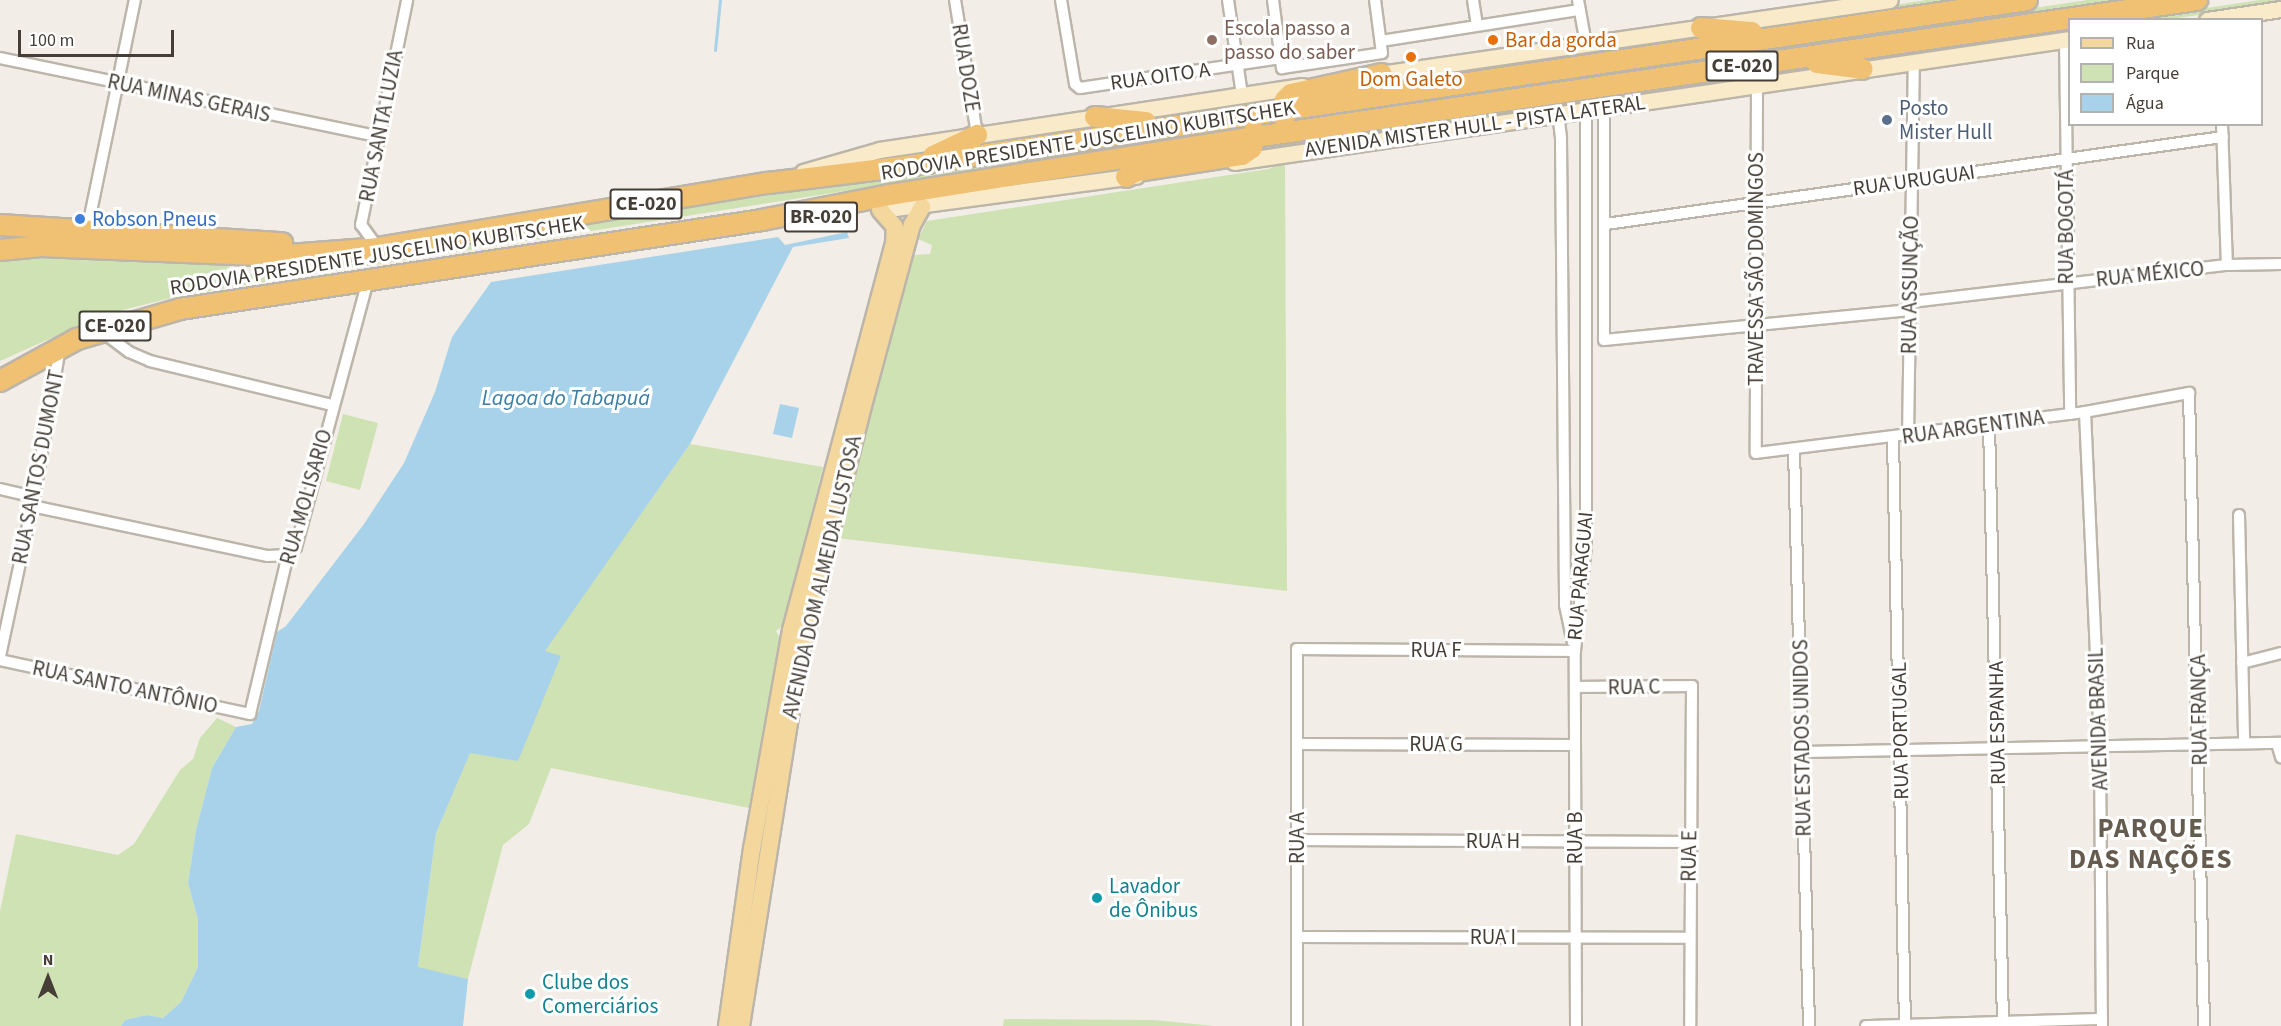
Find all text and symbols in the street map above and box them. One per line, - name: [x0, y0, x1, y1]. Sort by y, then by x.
- place label: Escola passo a passo do saber: [1224, 15, 1355, 65]
- scale bar: [21, 18, 177, 56]
- legend: [2068, 18, 2263, 126]
- street label: RUA DOZE: [947, 22, 985, 114]
- place label: Bar da gorda: [1505, 27, 1617, 53]
- text: 100 m: [29, 28, 74, 53]
- text: Rua: [2126, 31, 2155, 56]
- marker: Escola passo a passo do saber: [1205, 33, 1219, 47]
- marker: Bar da gorda: [1486, 33, 1500, 47]
- street label: RUA SANTA LUZIA: [354, 48, 408, 204]
- road number: CE-020: [1704, 49, 1780, 83]
- marker: Dom Galeto: [1404, 50, 1418, 64]
- street label: RUA OITO A: [1108, 57, 1212, 95]
- text: Parque: [2126, 61, 2179, 86]
- place label: Dom Galeto: [1359, 66, 1463, 92]
- street label: RUA MINAS GERAIS: [105, 68, 273, 128]
- street label: AVENIDA MISTER HULL - PISTA LATERAL: [1303, 90, 1647, 162]
- text: Água: [2126, 91, 2164, 116]
- street label: RODOVIA PRESIDENTE JUSCELINO KUBITSCHEK: [879, 95, 1297, 185]
- place label: Posto Mister Hull: [1899, 95, 1992, 145]
- marker: Posto Mister Hull: [1880, 113, 1894, 127]
- street label: TRAVESSA SÃO DOMINGOS: [1743, 152, 1769, 386]
- street label: RUA URUGUAI: [1851, 159, 1977, 201]
- street label: RUA BOGOTÁ: [2053, 169, 2079, 285]
- road number: CE-020: [608, 187, 684, 221]
- road number: BR-020: [784, 200, 858, 234]
- place label: Robson Pneus: [92, 206, 217, 232]
- street label: RODOVIA PRESIDENTE JUSCELINO KUBITSCHEK: [168, 210, 586, 300]
- marker: Robson Pneus: [73, 212, 87, 226]
- street label: RUA ASSUNÇÃO: [1896, 216, 1924, 354]
- street label: RUA MÉXICO: [2095, 256, 2205, 292]
- road number: CE-020: [78, 309, 152, 343]
- street label: RUA SANTOS DUMONT: [7, 368, 69, 566]
- water label: Lagoa do Tabapuá: [482, 386, 650, 412]
- street label: RUA ARGENTINA: [1900, 405, 2046, 449]
- street label: RUA MOLISARIO: [275, 426, 337, 568]
- street label: AVENIDA DOM ALMEIDA LUSTOSA: [777, 433, 867, 721]
- street label: RUA PARAGUAI: [1562, 511, 1598, 641]
- street label: RUA F: [1410, 637, 1462, 663]
- street label: RUA ESTADOS UNIDOS: [1788, 639, 1816, 837]
- street label: AVENIDA BRASIL: [2083, 647, 2113, 791]
- street label: RUA FRANÇA: [2185, 654, 2213, 766]
- street label: RUA SANTO ANTÔNIO: [30, 655, 220, 719]
- street label: RUA ESPANHA: [1983, 661, 2011, 785]
- street label: RUA PORTUGAL: [1886, 662, 1914, 800]
- street label: RUA C: [1607, 674, 1661, 700]
- street label: RUA G: [1409, 731, 1463, 757]
- street label: RUA B: [1562, 811, 1588, 865]
- street label: RUA A: [1284, 812, 1310, 864]
- district label: PARQUE DAS NAÇÕES: [2069, 812, 2233, 875]
- street label: RUA H: [1466, 828, 1520, 854]
- street label: RUA E: [1676, 830, 1702, 882]
- place label: Lavador de Ônibus: [1109, 873, 1198, 923]
- marker: Lavador de Ônibus: [1090, 891, 1104, 905]
- street label: RUA I: [1470, 924, 1516, 950]
- north arrow: [18, 948, 78, 1008]
- text: N: [43, 949, 53, 971]
- place label: Clube dos Comerciários: [542, 969, 658, 1019]
- marker: Clube dos Comerciários: [523, 987, 537, 1001]

